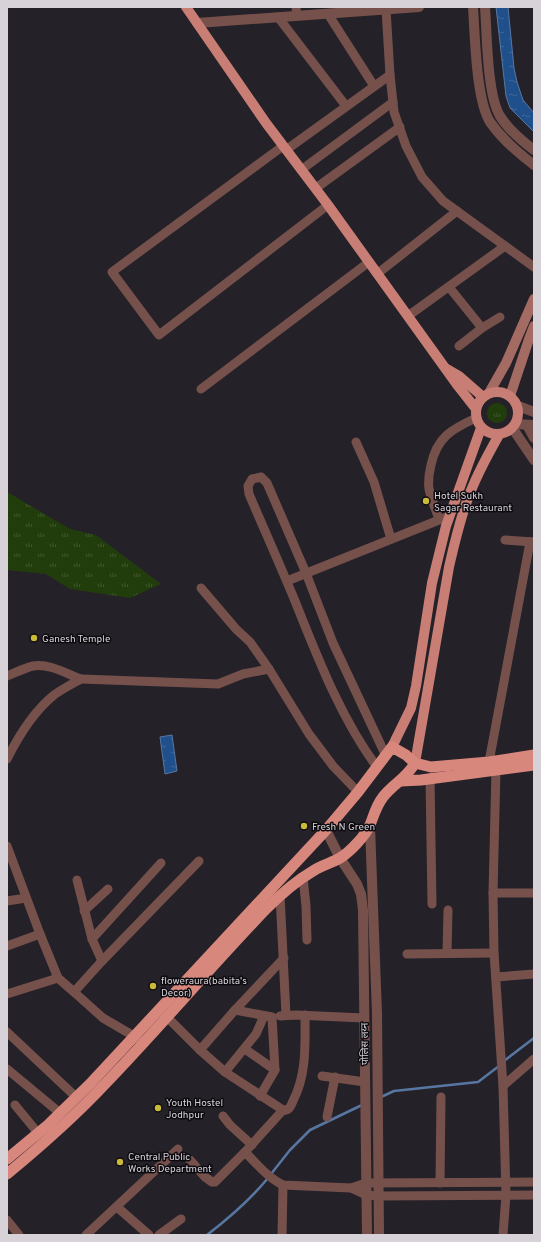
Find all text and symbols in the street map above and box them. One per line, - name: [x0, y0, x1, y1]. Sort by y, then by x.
- place label: Hotel Sukh Sagar Restaurant: [434, 490, 512, 515]
- marker: Hotel Sukh Sagar Restaurant: [421, 496, 431, 506]
- marker: Ganesh Temple: [29, 633, 39, 643]
- place label: Ganesh Temple: [42, 633, 110, 646]
- marker: Fresh N Green: [299, 821, 309, 831]
- place label: Fresh N Green: [312, 821, 375, 834]
- place label: floweraura(babita's Decor): [161, 975, 247, 1000]
- marker: floweraura(babita's Decor): [148, 981, 158, 991]
- street label: पोलिस लय्न: [359, 1022, 372, 1065]
- place label: Youth Hostel Jodhpur: [166, 1097, 223, 1122]
- marker: Youth Hostel Jodhpur: [153, 1103, 163, 1113]
- place label: Central Public Works Department: [128, 1151, 212, 1176]
- marker: Central Public Works Department: [115, 1157, 125, 1167]

